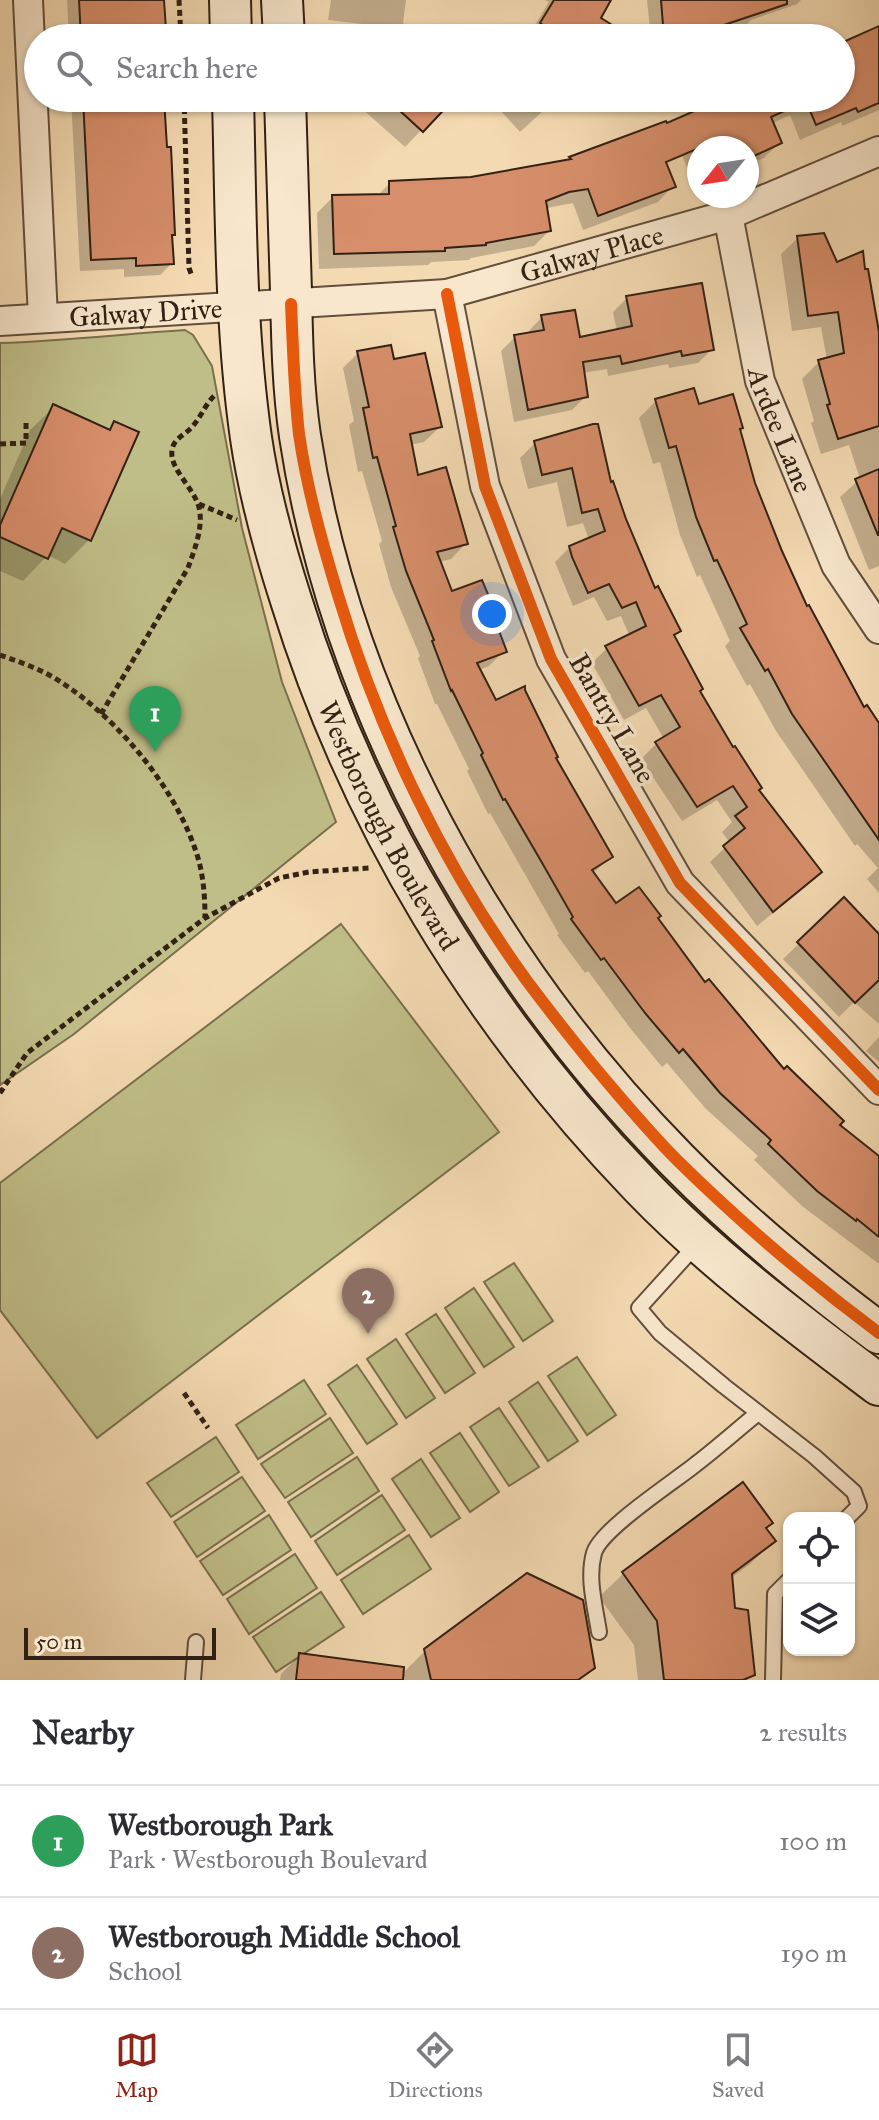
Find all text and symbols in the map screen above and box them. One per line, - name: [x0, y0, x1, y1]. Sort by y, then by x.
- search box: [24, 24, 855, 112]
- icon: search: [52, 46, 96, 90]
- text: Search here: [116, 50, 258, 86]
- north arrow: [687, 136, 759, 208]
- street label: Galway Place: [516, 217, 667, 291]
- street label: Galway Drive: [68, 291, 223, 335]
- street label: Ardee Lane: [740, 364, 821, 498]
- your location: [472, 594, 512, 634]
- street label: Bantry Lane: [561, 647, 664, 789]
- pin: 1: [129, 686, 181, 752]
- street label: Westborough Boulevard: [310, 696, 467, 957]
- pin: 2: [342, 1268, 394, 1334]
- map controls: [783, 1512, 855, 1656]
- button: locate: [783, 1512, 855, 1584]
- button: layers: [783, 1584, 855, 1656]
- scale bar: [24, 1624, 216, 1660]
- text: 50 m: [36, 1628, 82, 1655]
- text: Nearby: [32, 1712, 134, 1753]
- text: 2 results: [759, 1716, 847, 1748]
- text: Westborough Park: [108, 1807, 333, 1843]
- text: 1: [53, 1825, 63, 1857]
- text: 100 m: [779, 1825, 847, 1857]
- text: Park · Westborough Boulevard: [108, 1843, 428, 1875]
- text: Westborough Middle School: [108, 1919, 460, 1955]
- text: 2: [52, 1937, 64, 1969]
- text: 190 m: [780, 1937, 847, 1969]
- text: School: [108, 1955, 182, 1987]
- tab: Map: [115, 2028, 159, 2103]
- tab: Directions: [388, 2028, 483, 2103]
- tab: Saved: [712, 2028, 764, 2103]

